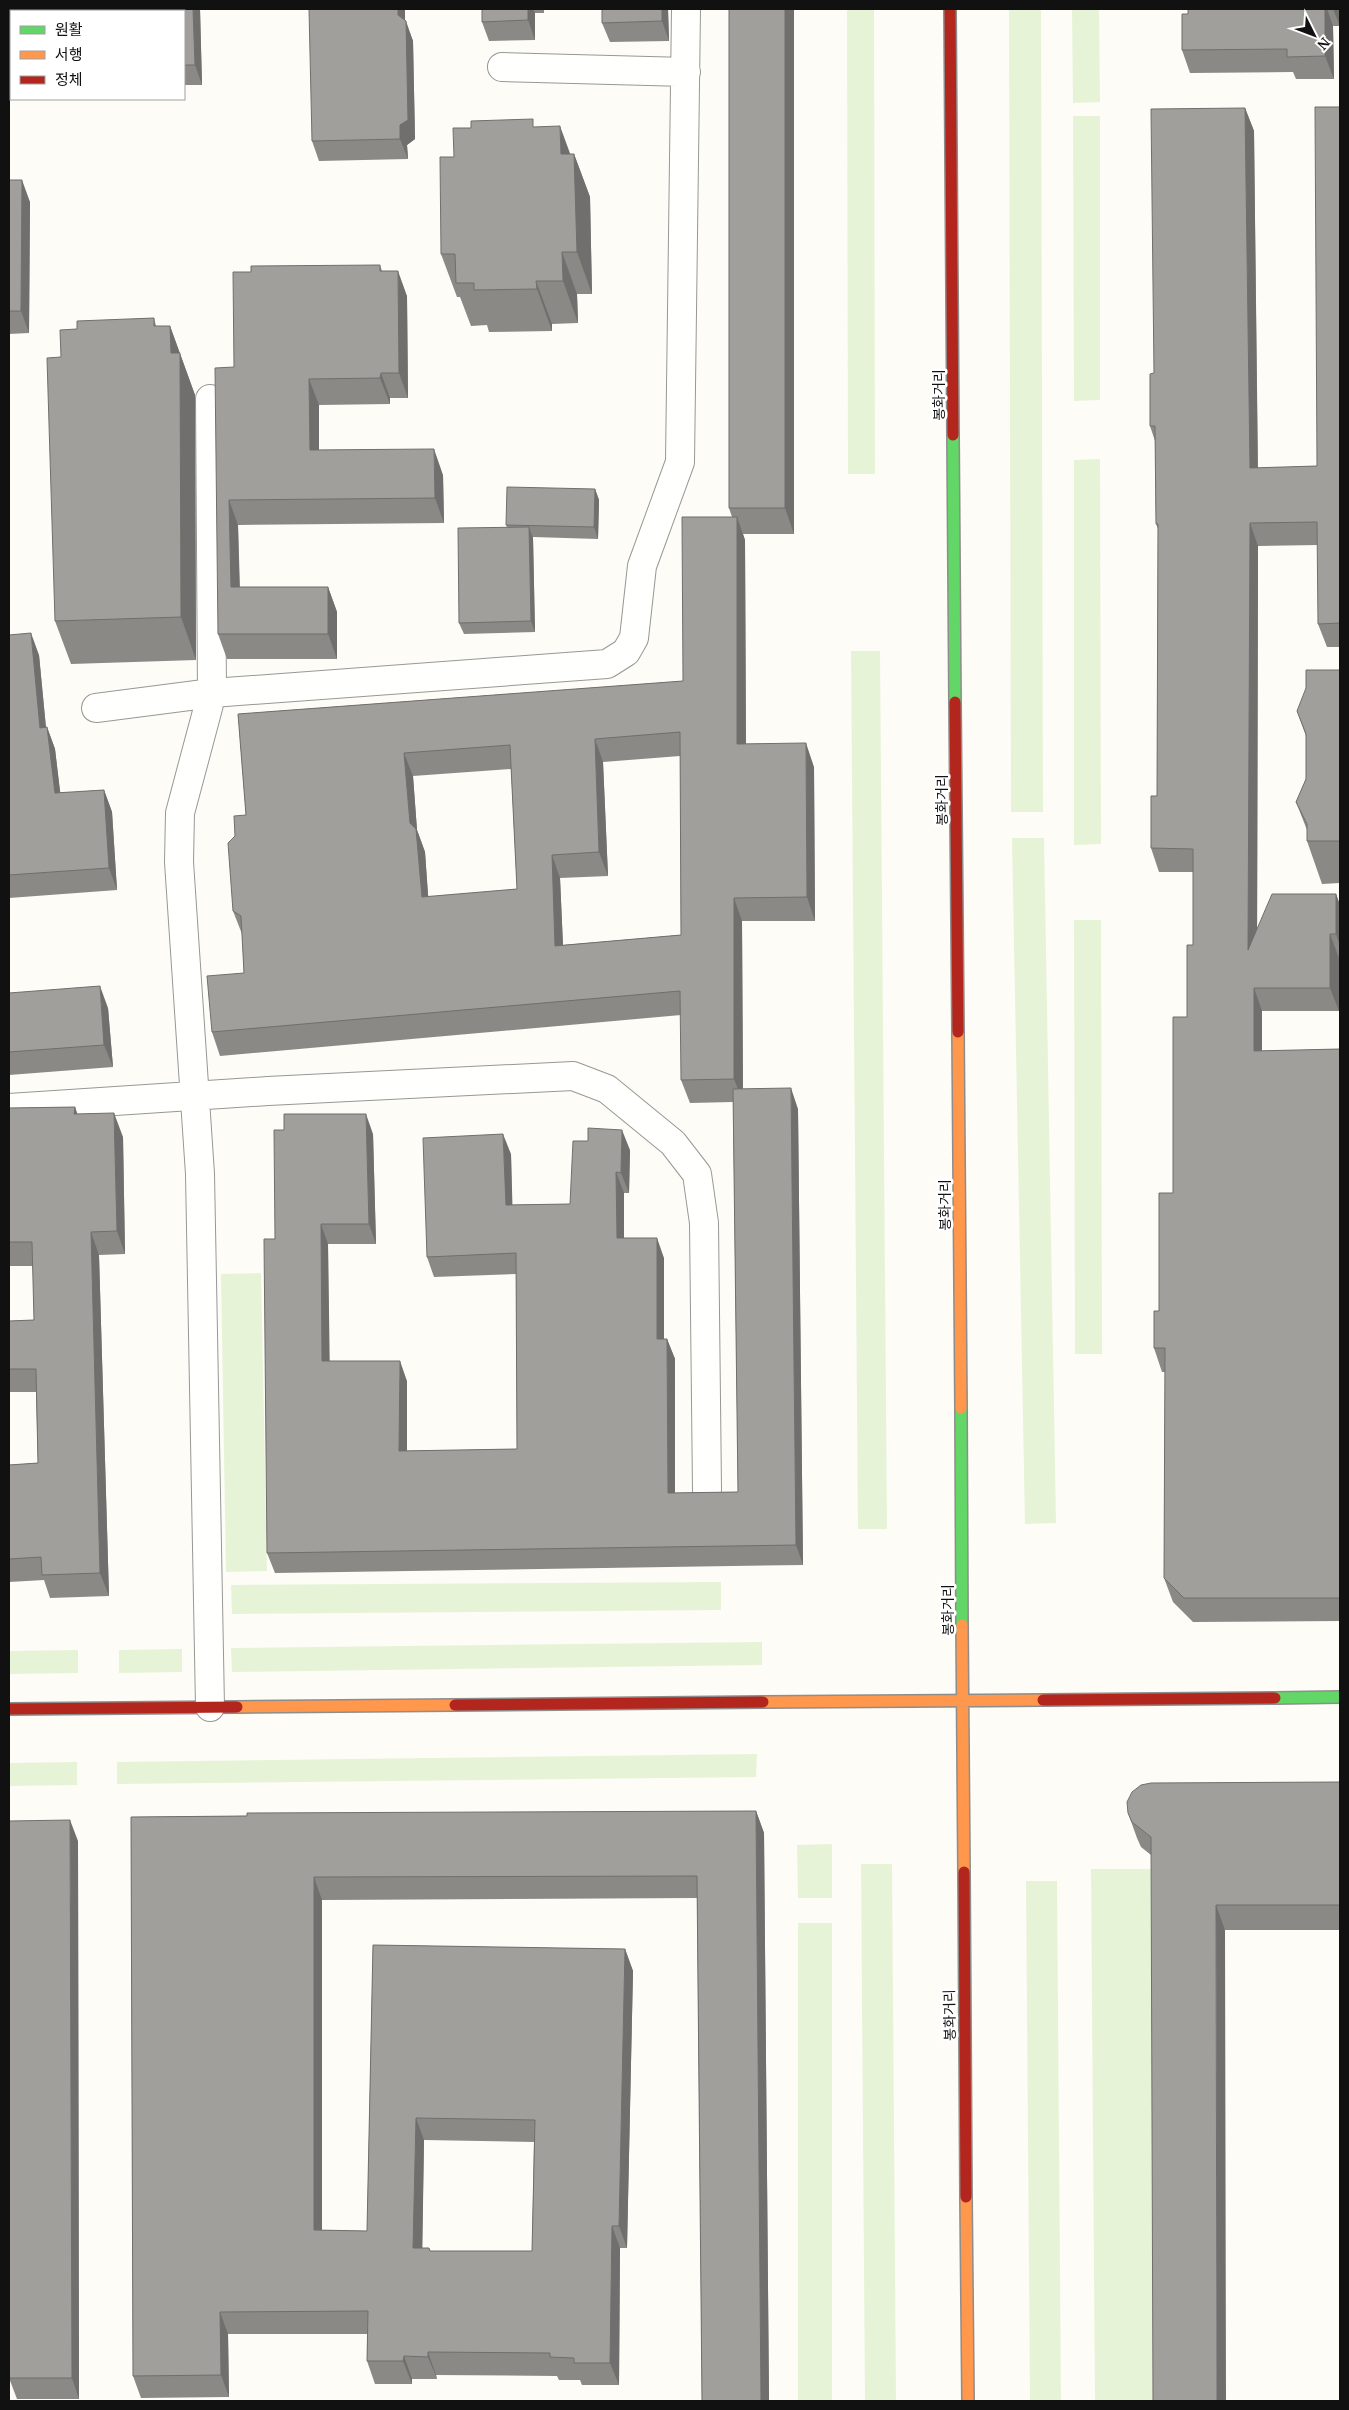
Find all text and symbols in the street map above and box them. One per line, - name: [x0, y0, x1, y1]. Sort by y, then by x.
- legend: [10, 10, 185, 100]
- north arrow: [1289, 10, 1339, 60]
- text: 원활: [55, 19, 83, 39]
- text: N: [1313, 34, 1335, 55]
- text: 서행: [55, 44, 83, 64]
- text: 정체: [55, 69, 83, 89]
- street label: 봉화거리: [929, 369, 948, 421]
- street label: 봉화거리: [932, 774, 951, 826]
- street label: 봉화거리: [935, 1179, 954, 1231]
- street label: 봉화거리: [938, 1584, 957, 1636]
- street label: 봉화거리: [939, 1989, 959, 2041]

